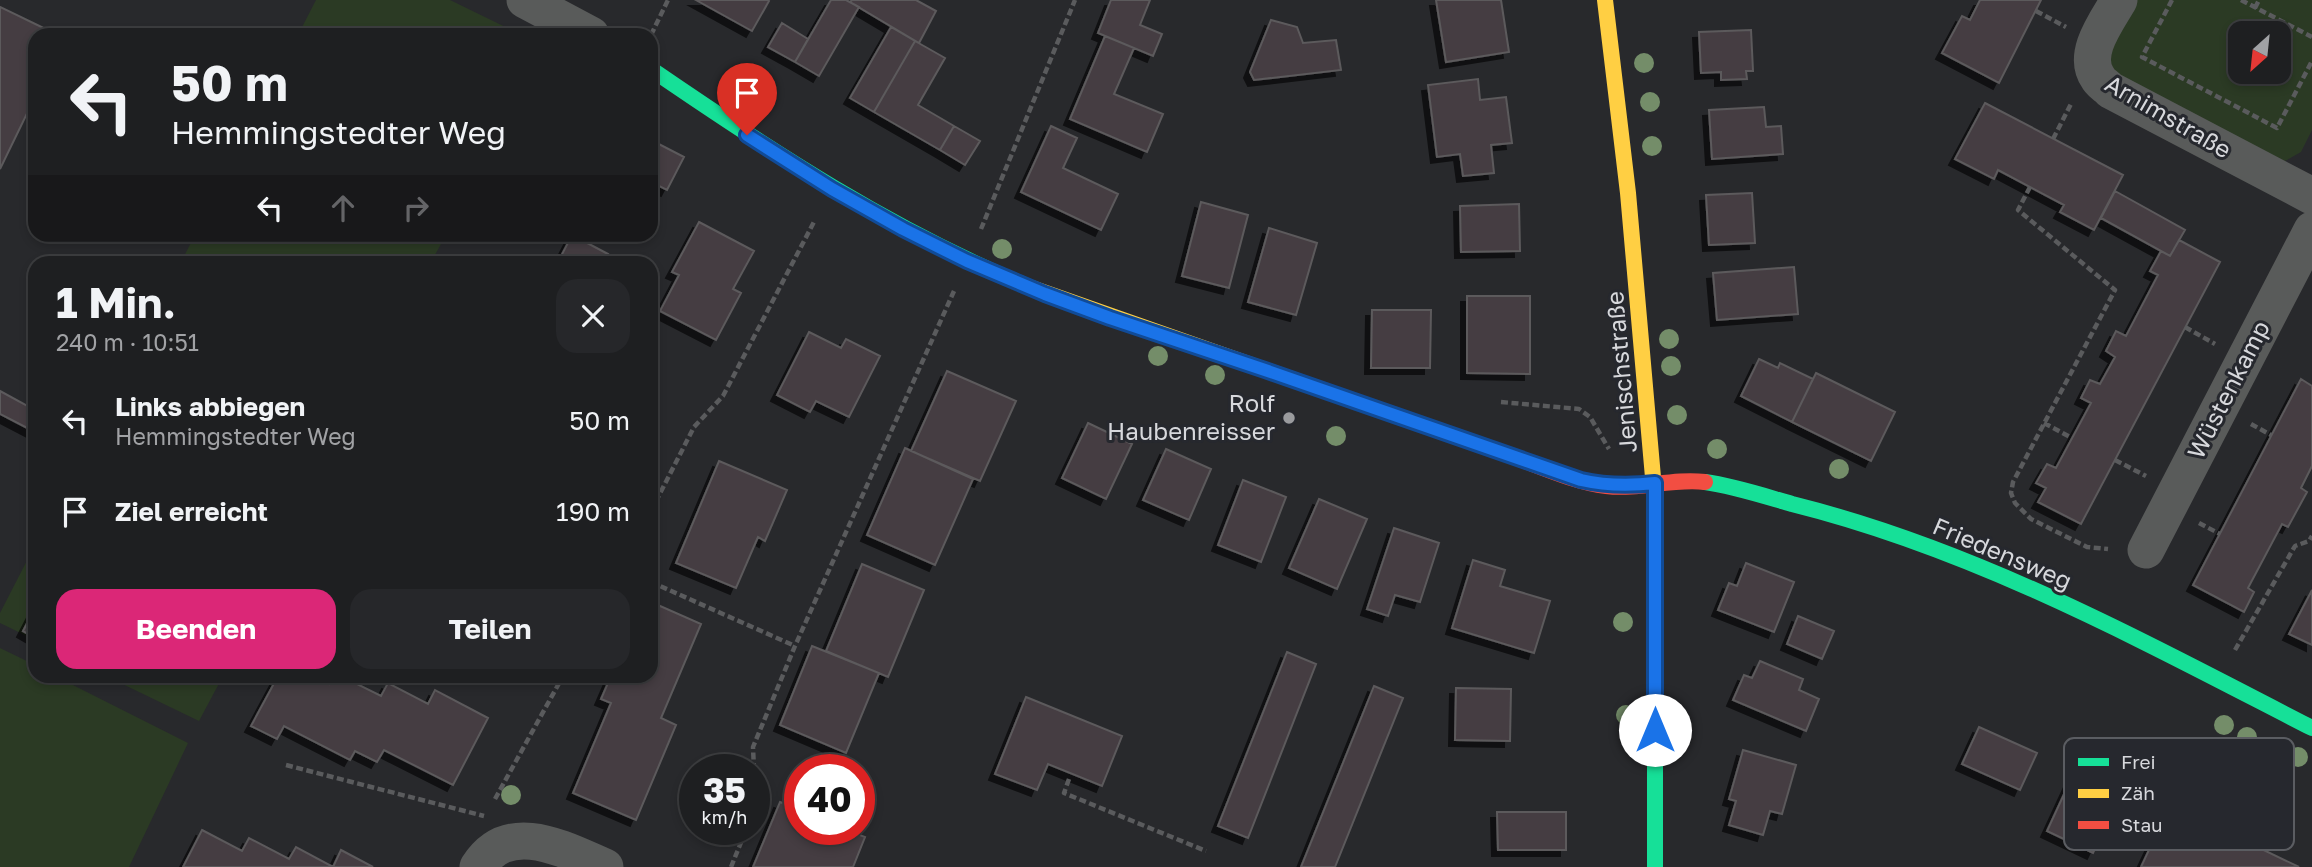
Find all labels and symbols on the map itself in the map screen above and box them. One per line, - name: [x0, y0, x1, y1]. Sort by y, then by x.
- north arrow: [2228, 21, 2291, 84]
- pin: [717, 63, 777, 135]
- street label: Arnimstraße: [2101, 68, 2237, 163]
- street label: Jenischstraße: [1599, 290, 1642, 454]
- street label: Wüstenkamp: [2180, 315, 2275, 463]
- place label: Rolf Haubenreisser: [1107, 388, 1275, 445]
- marker: Rolf Haubenreisser: [1281, 410, 1297, 426]
- street label: Friedensweg: [1929, 510, 2076, 595]
- position arrow: [1618, 693, 1692, 767]
- legend: [2064, 738, 2294, 850]
- text: Frei: [2121, 750, 2156, 773]
- speed limit sign: 40: [784, 754, 875, 845]
- text: Zäh: [2121, 781, 2155, 804]
- text: Stau: [2121, 813, 2163, 836]

